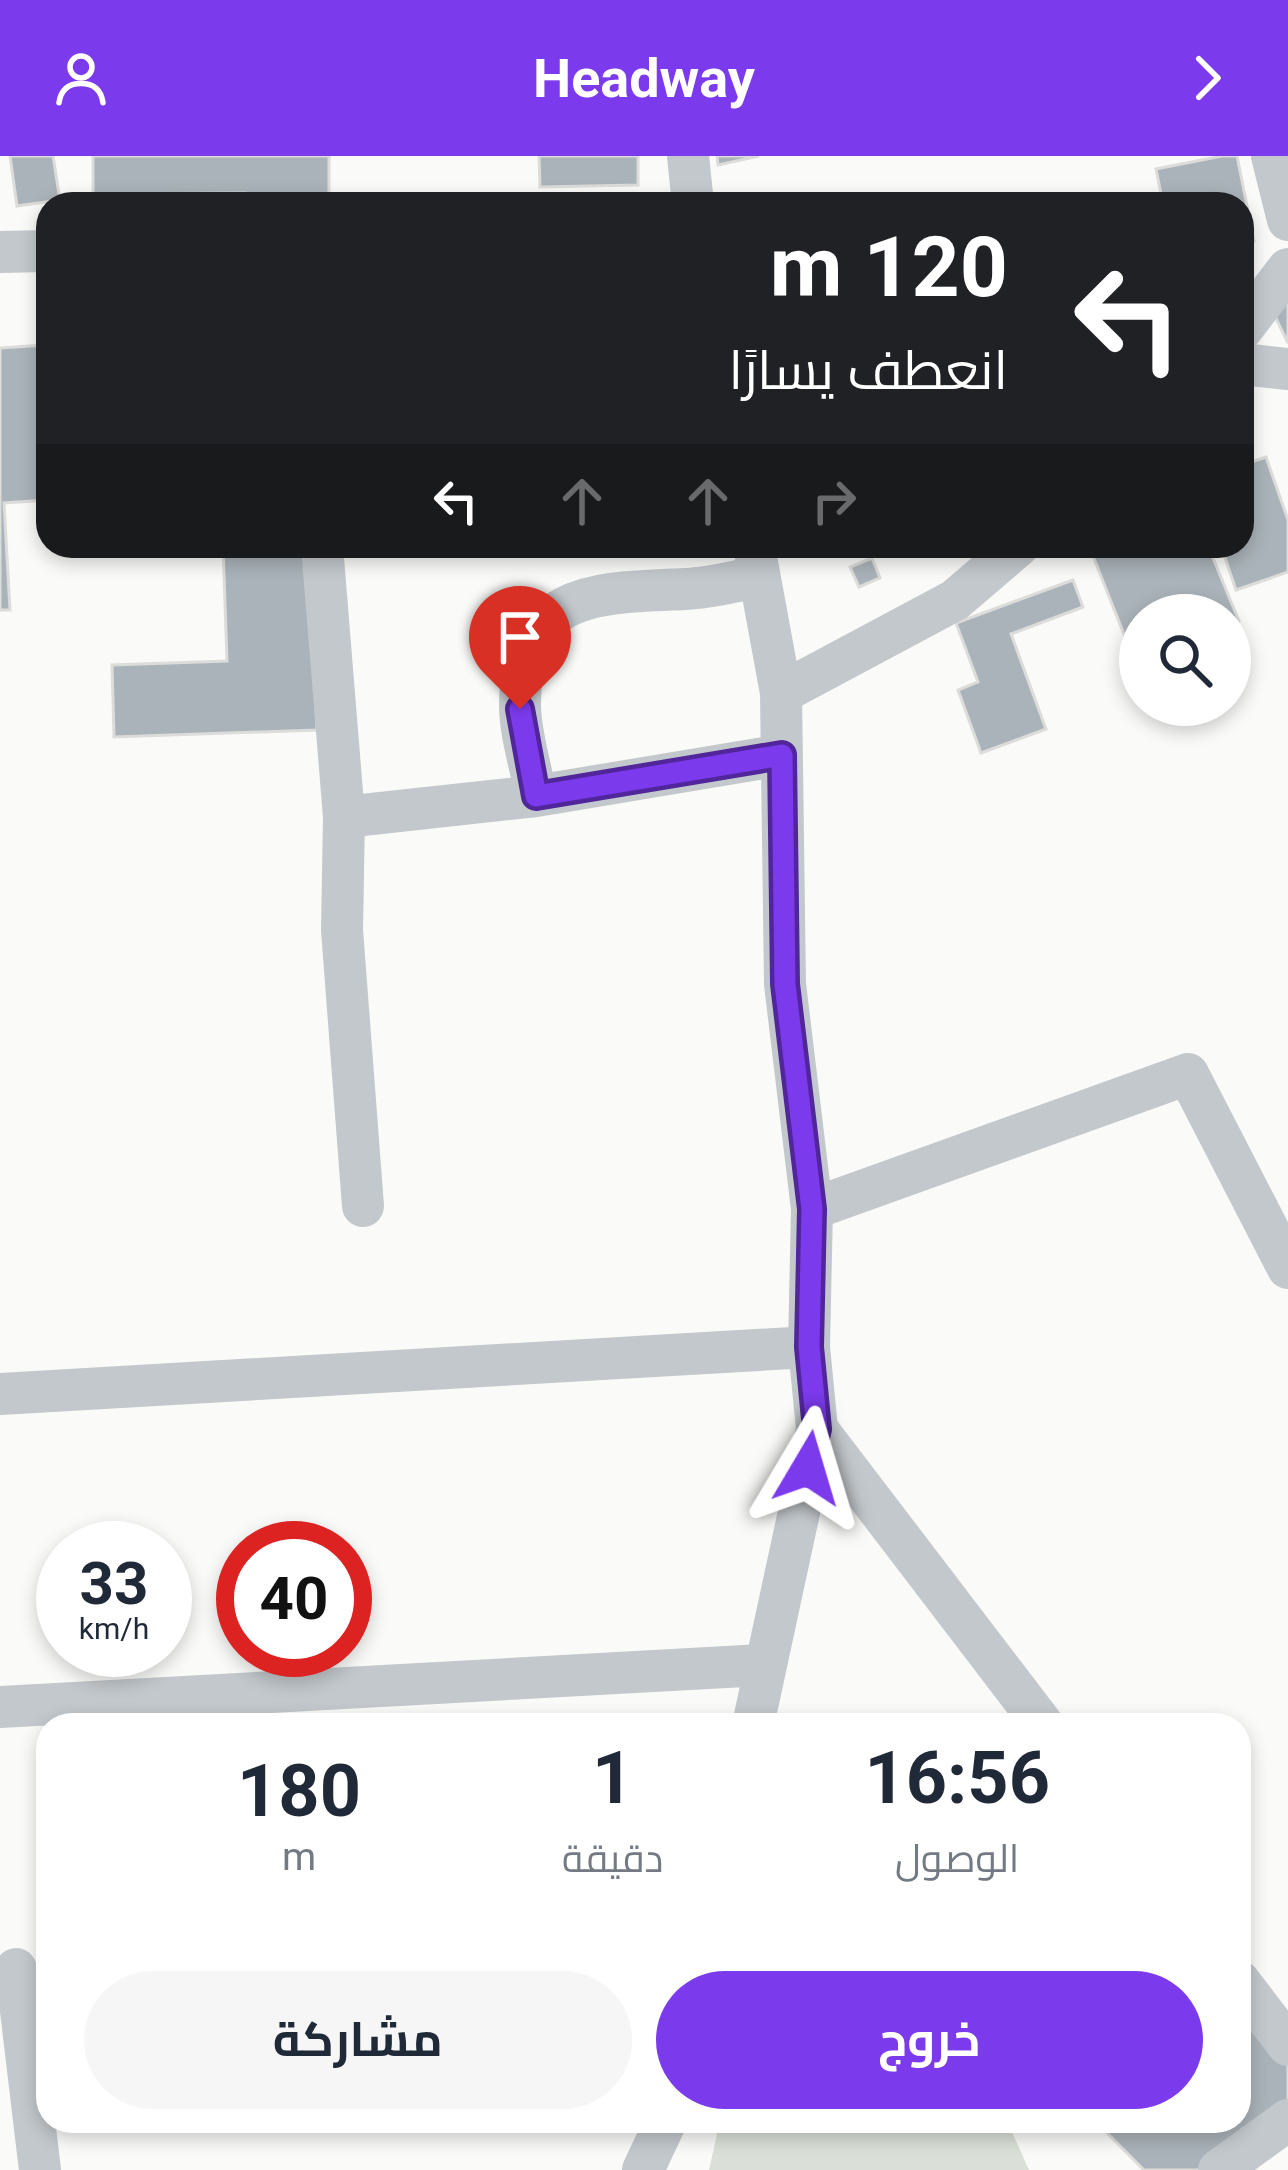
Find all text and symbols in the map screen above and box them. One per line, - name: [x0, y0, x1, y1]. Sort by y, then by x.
- icon: person: [48, 45, 114, 111]
- icon: forward: [1174, 45, 1240, 111]
- text: Headway: [533, 47, 755, 110]
- text: 120 m: [770, 218, 1008, 317]
- icon: left: [1050, 240, 1206, 396]
- text: انعطف يسارًا: [728, 339, 1008, 402]
- icon: left: [423, 468, 489, 534]
- icon: ahead: [549, 468, 615, 534]
- icon: ahead: [675, 468, 741, 534]
- icon: right: [801, 468, 867, 534]
- pin: [469, 586, 571, 709]
- map controls: [1119, 594, 1251, 726]
- button: search: [1119, 594, 1251, 726]
- icon: arrive: [487, 604, 553, 670]
- position arrow: [745, 1405, 871, 1531]
- speed limit sign: 40: [216, 1521, 372, 1677]
- text: 33: [80, 1548, 148, 1619]
- text: km/h: [79, 1611, 149, 1646]
- text: 1: [592, 1736, 633, 1821]
- text: 16:56: [864, 1736, 1050, 1821]
- text: 180: [237, 1749, 361, 1834]
- text: m: [282, 1834, 316, 1880]
- text: دقيقة: [562, 1836, 663, 1882]
- text: الوصول: [895, 1836, 1019, 1882]
- button: مشاركة: [84, 1971, 632, 2109]
- button: خروج: [656, 1971, 1203, 2109]

